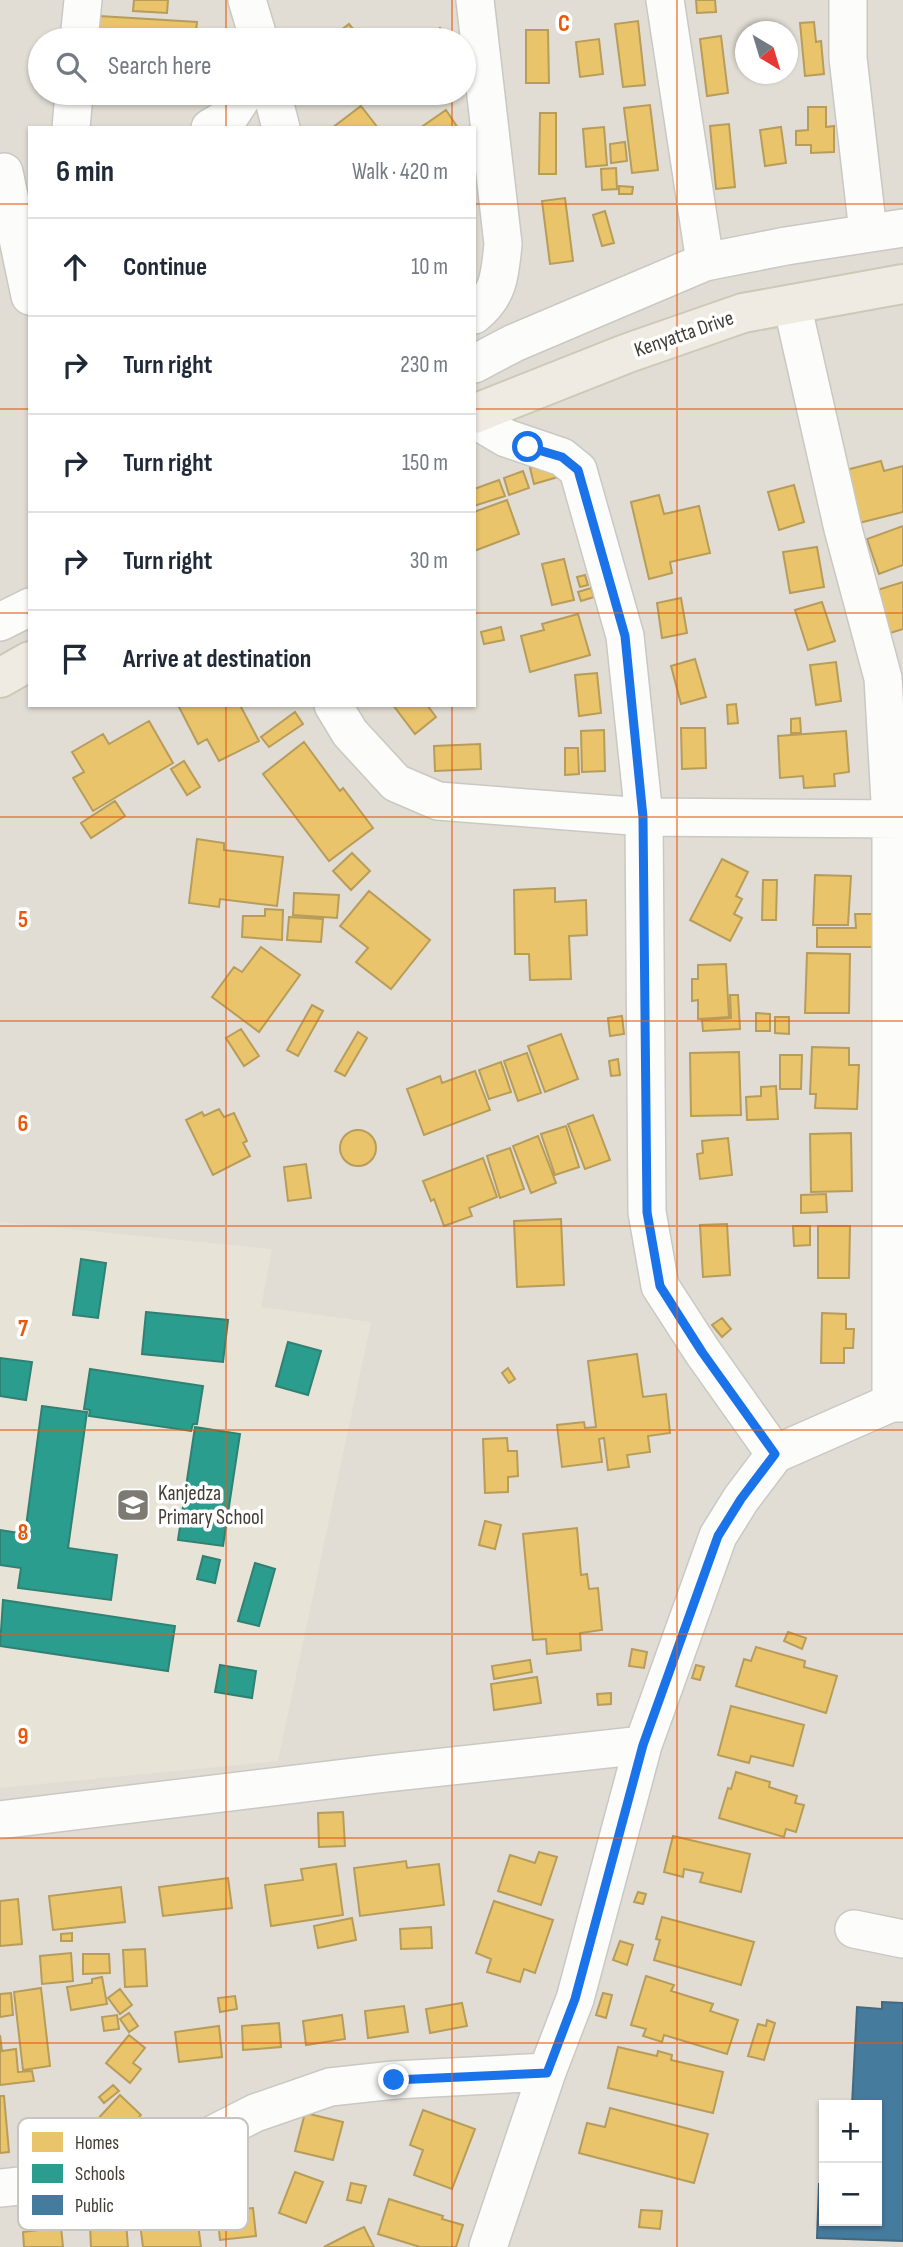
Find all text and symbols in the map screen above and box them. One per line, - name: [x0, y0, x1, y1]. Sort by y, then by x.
- text: C: [558, 10, 570, 38]
- north arrow: [735, 21, 798, 84]
- search box: [28, 28, 476, 105]
- icon: search: [52, 48, 90, 86]
- text: Search here: [108, 51, 211, 82]
- text: 6 min: [56, 154, 114, 190]
- text: Walk · 420 m: [352, 158, 448, 186]
- icon: ahead: [56, 248, 94, 286]
- text: Continue: [123, 252, 207, 283]
- text: 10 m: [411, 253, 448, 281]
- street label: Kenyatta Drive: [631, 305, 737, 363]
- icon: right: [56, 346, 94, 384]
- text: Turn right: [123, 350, 212, 381]
- text: 230 m: [400, 351, 448, 379]
- route start: [512, 431, 543, 462]
- icon: right: [56, 444, 94, 482]
- text: Turn right: [123, 448, 212, 479]
- text: 150 m: [402, 449, 448, 477]
- icon: right: [56, 542, 94, 580]
- text: Turn right: [123, 546, 212, 577]
- text: 30 m: [410, 547, 448, 575]
- icon: arrive: [56, 640, 94, 678]
- text: Arrive at destination: [123, 644, 311, 675]
- text: 5: [18, 906, 28, 934]
- text: 6: [18, 1110, 28, 1138]
- text: 7: [18, 1315, 28, 1343]
- place label: Kanjedza Primary School: [158, 1481, 264, 1530]
- school or university icon: Kanjedza Primary School: [114, 1486, 152, 1524]
- text: 8: [18, 1519, 29, 1547]
- text: 9: [18, 1723, 28, 1751]
- route end: [378, 2064, 409, 2095]
- map controls: [819, 2100, 882, 2226]
- button: +: [819, 2100, 882, 2163]
- legend: [18, 2118, 248, 2230]
- text: Homes: [75, 2132, 119, 2155]
- text: Schools: [75, 2163, 125, 2186]
- button: −: [819, 2163, 882, 2226]
- text: Public: [75, 2195, 114, 2218]

